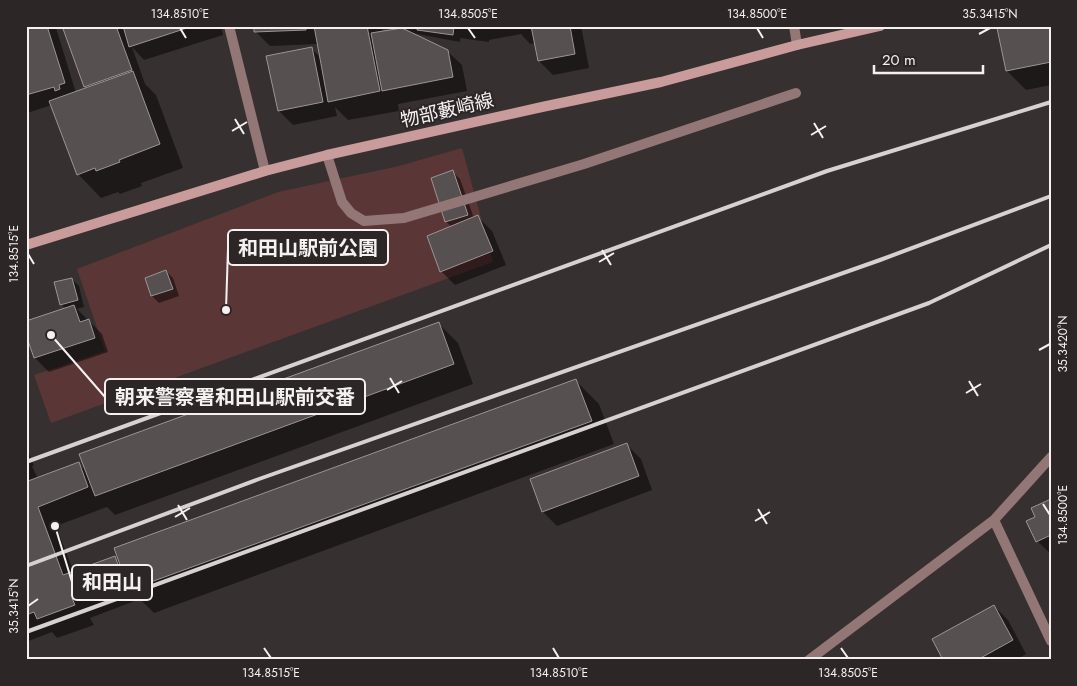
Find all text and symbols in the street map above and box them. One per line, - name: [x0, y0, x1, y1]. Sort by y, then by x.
- text: 134.8510°E: [151, 5, 209, 23]
- text: 134.8505°E: [438, 5, 498, 23]
- text: 134.8500°E: [727, 5, 787, 23]
- text: 35.3415°N: [962, 5, 1018, 23]
- scale bar: [874, 42, 983, 74]
- text: 20 m: [882, 49, 916, 71]
- street label: 物部藪崎線: [398, 86, 496, 134]
- text: 134.8515°E: [5, 225, 23, 283]
- callout: 和田山駅前公園: [228, 230, 388, 265]
- text: 和田山駅前公園: [238, 234, 378, 263]
- text: 35.3420°N: [1054, 315, 1072, 373]
- callout: 朝来警察署和田山駅前交番: [105, 379, 365, 414]
- text: 朝来警察署和田山駅前交番: [115, 383, 355, 412]
- text: 134.8500°E: [1054, 485, 1072, 545]
- callout: 和田山: [72, 565, 152, 600]
- text: 和田山: [82, 568, 142, 597]
- text: 35.3415°N: [5, 578, 23, 634]
- text: 134.8515°E: [242, 664, 300, 682]
- text: 134.8510°E: [530, 664, 588, 682]
- text: 134.8505°E: [818, 664, 878, 682]

